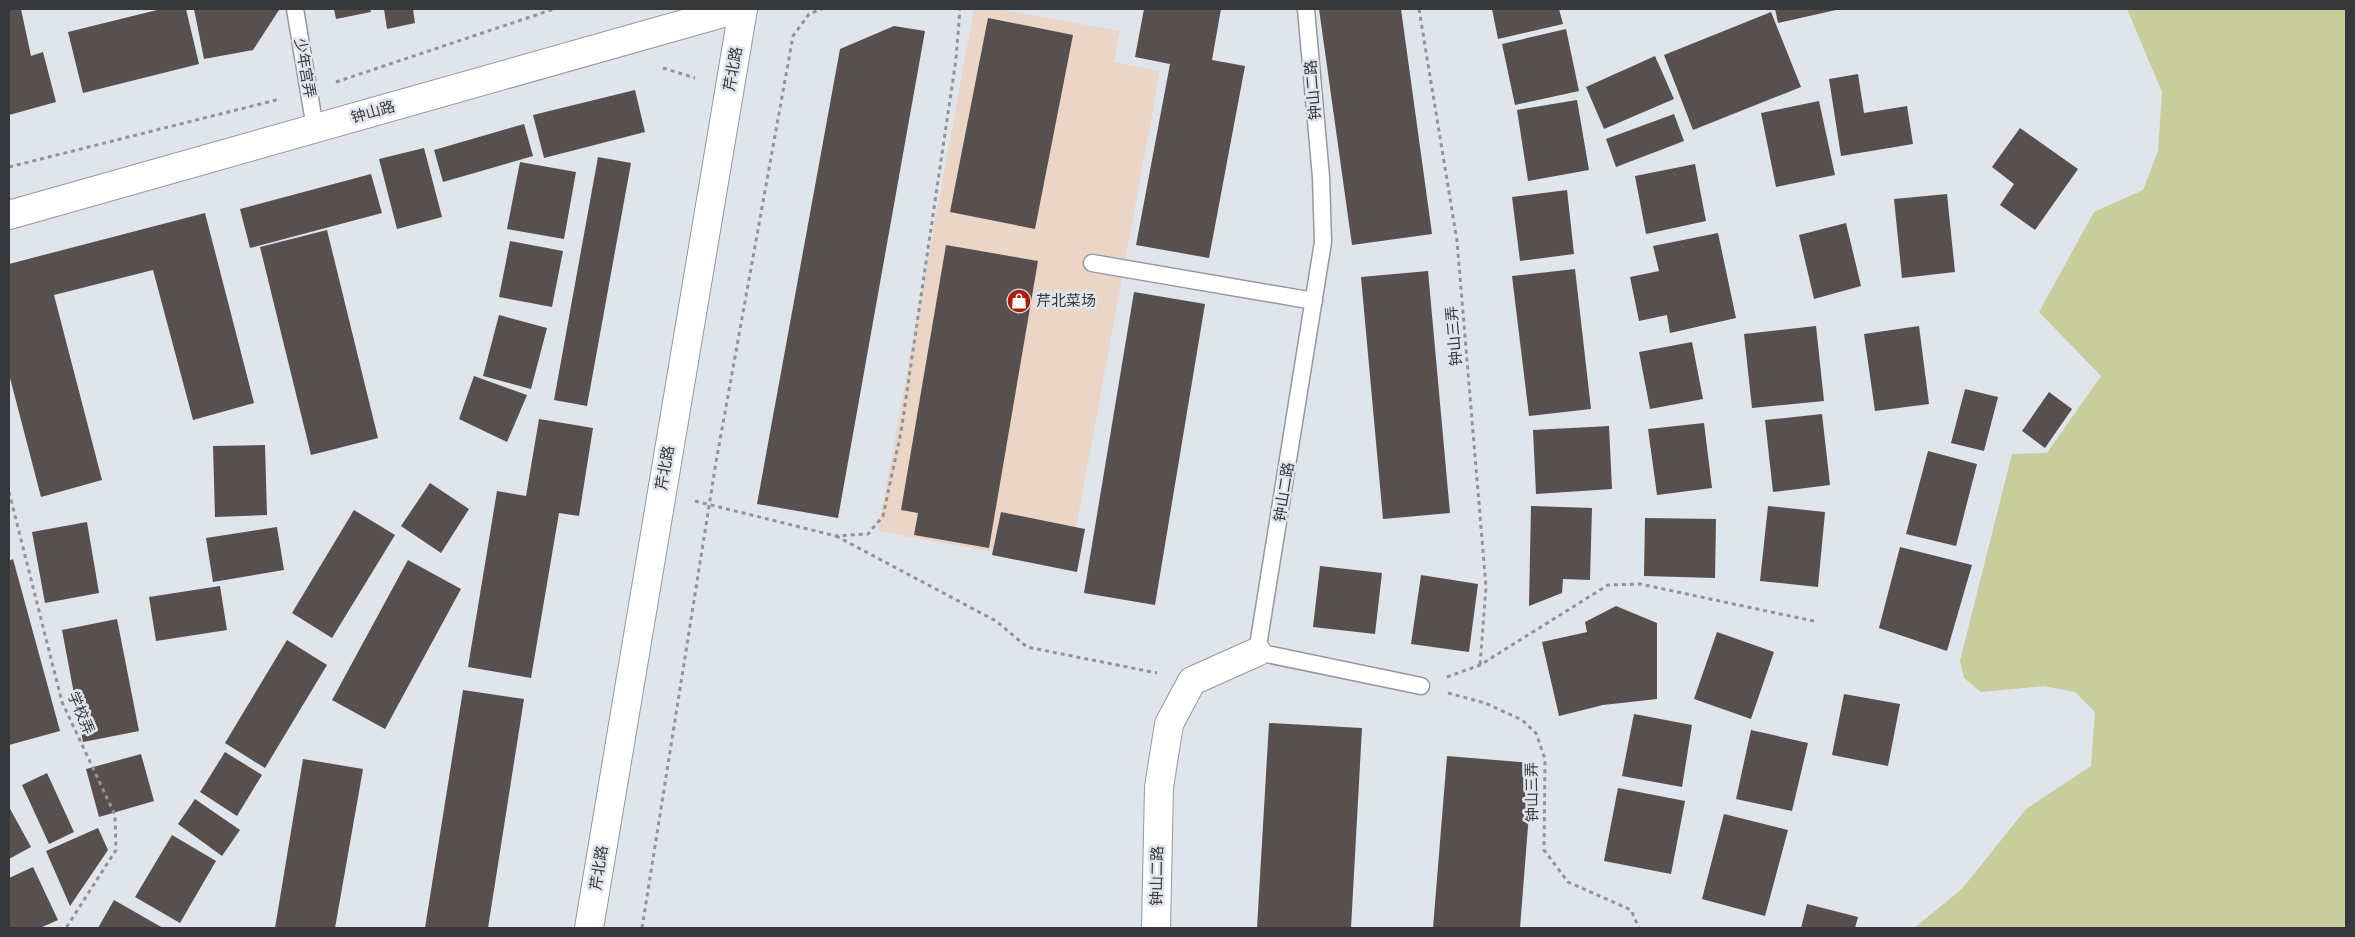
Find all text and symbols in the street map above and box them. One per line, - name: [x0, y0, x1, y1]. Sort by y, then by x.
- street label: 少年宫弄: [289, 37, 318, 99]
- street label: 芹北路: [720, 45, 748, 93]
- street label: 钟山二路: [1302, 59, 1327, 121]
- street label: 钟山路: [349, 98, 398, 129]
- shop icon: 芹北菜场: [1006, 288, 1032, 314]
- place label: 芹北菜场: [1036, 292, 1096, 312]
- street label: 钟山三弄: [1443, 305, 1468, 367]
- street label: 芹北路: [652, 444, 680, 492]
- street label: 钟山二路: [1271, 461, 1300, 523]
- street label: 学校弄: [62, 689, 98, 738]
- street label: 钟山三弄: [1523, 762, 1544, 822]
- street label: 芹北路: [587, 844, 613, 892]
- street label: 钟山二路: [1148, 846, 1169, 906]

